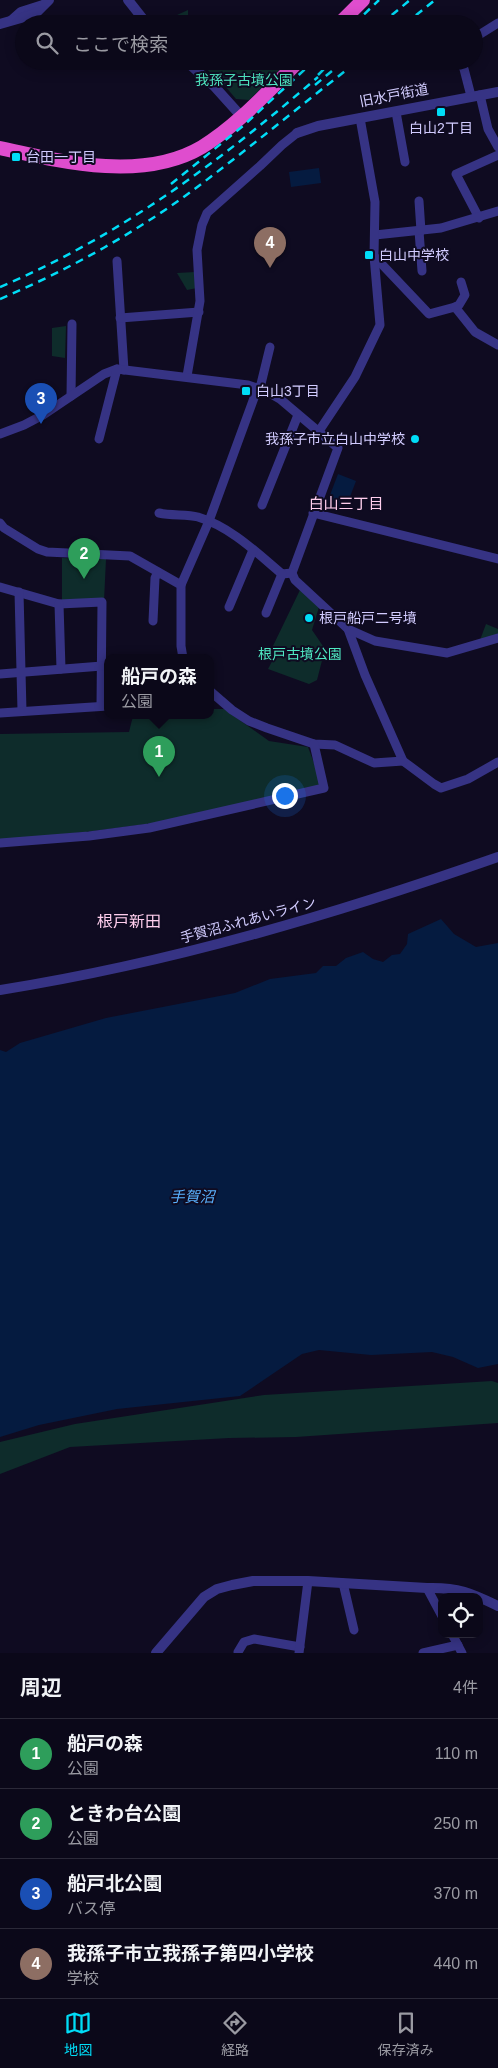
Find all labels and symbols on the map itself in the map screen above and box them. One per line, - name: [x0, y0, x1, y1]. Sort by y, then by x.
- park label: 我孫子古墳公園: [195, 72, 293, 88]
- street label: 旧水戸街道: [358, 80, 430, 110]
- marker: 白山2丁目: [435, 106, 447, 118]
- place label: 白山2丁目: [409, 120, 473, 136]
- place label: 台田一丁目: [26, 149, 96, 165]
- marker: 台田一丁目: [10, 151, 22, 163]
- pin: 4: [254, 227, 286, 268]
- place label: 白山中学校: [379, 247, 449, 263]
- marker: 白山中学校: [363, 249, 375, 261]
- pin: 3: [25, 383, 57, 424]
- place label: 白山3丁目: [256, 383, 320, 399]
- marker: 白山3丁目: [240, 385, 252, 397]
- place label: 我孫子市立白山中学校: [265, 431, 405, 447]
- marker: 我孫子市立白山中学校: [409, 433, 421, 445]
- district label: 白山三丁目: [308, 495, 384, 512]
- pin: 2: [68, 538, 100, 579]
- place label: 根戸船戸二号墳: [319, 610, 417, 626]
- marker: 根戸船戸二号墳: [303, 612, 315, 624]
- park label: 根戸古墳公園: [258, 646, 342, 662]
- pin: 1: [143, 736, 175, 777]
- your location: [272, 783, 298, 809]
- street label: 手賀沼ふれあいライン: [178, 894, 318, 946]
- district label: 根戸新田: [97, 913, 161, 930]
- water label: 手賀沼: [169, 1188, 216, 1205]

